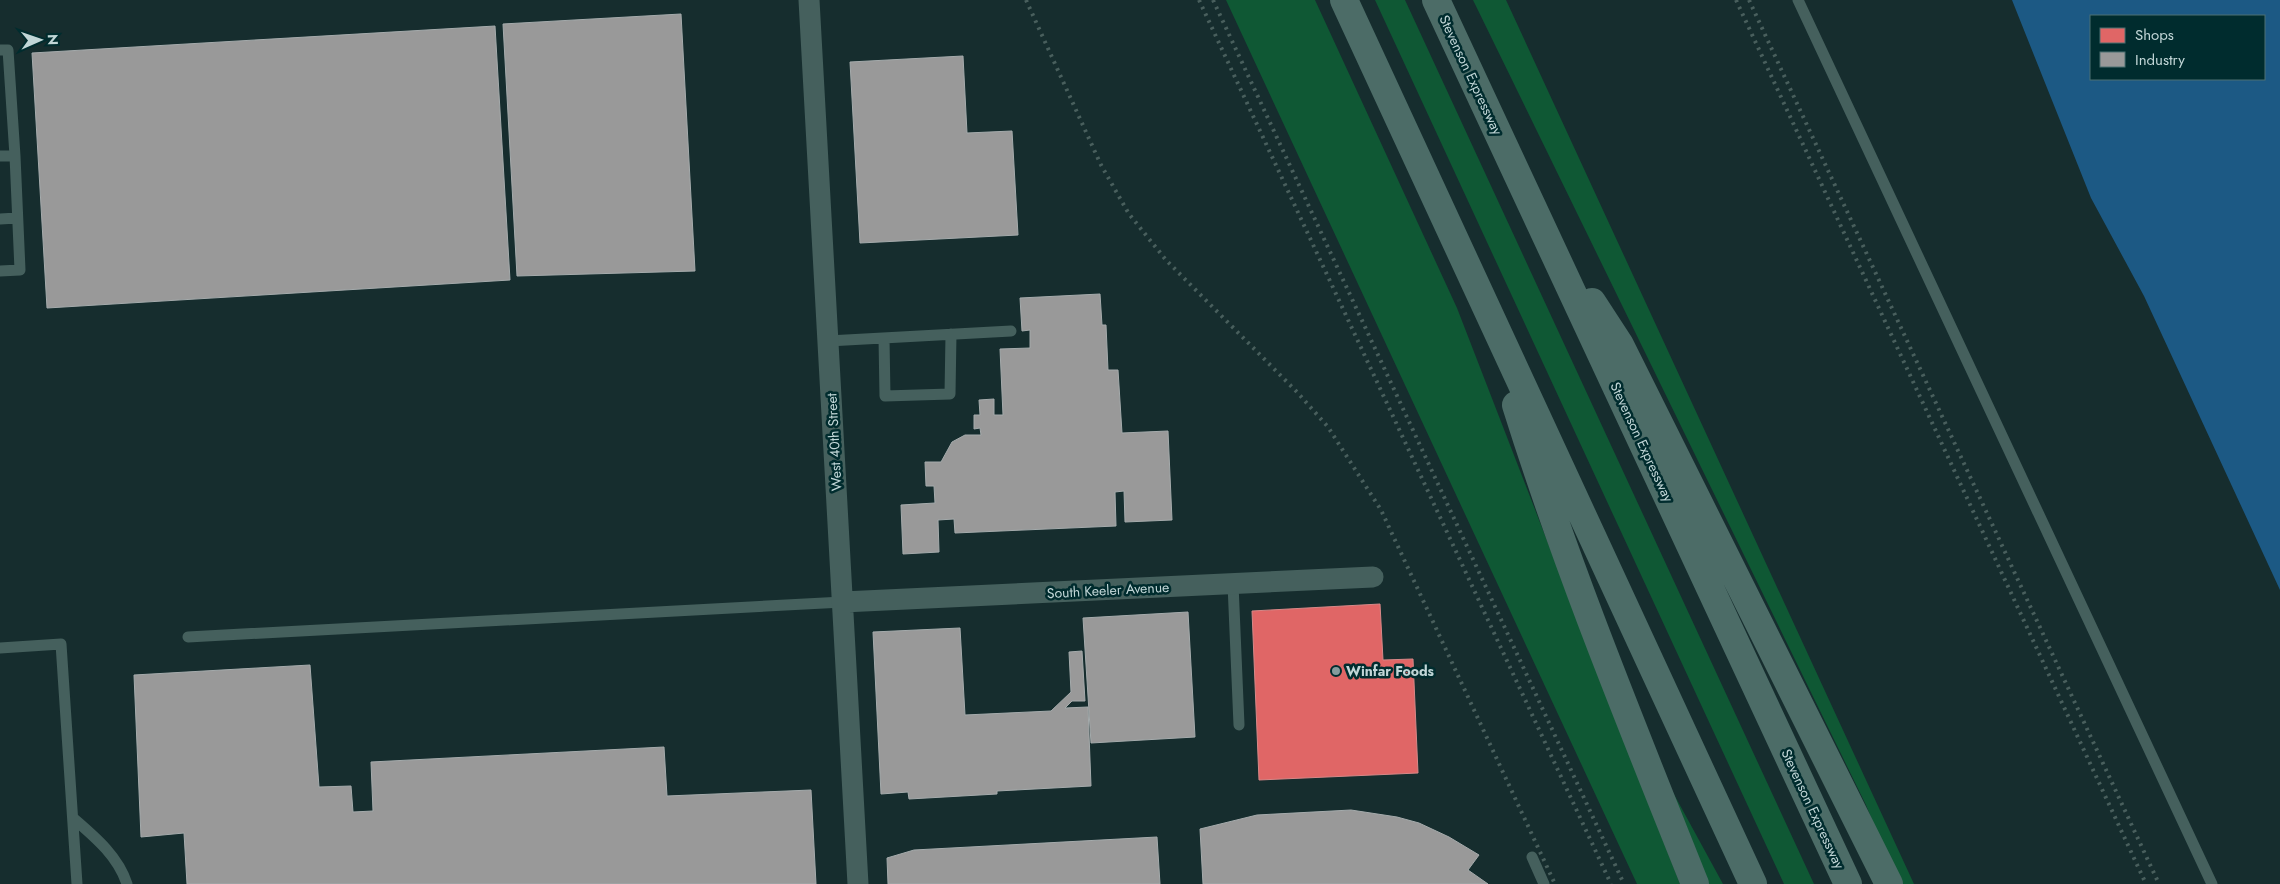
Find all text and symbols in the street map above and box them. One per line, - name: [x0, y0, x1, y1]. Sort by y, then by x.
- street label: Stevenson Expressway: [1434, 12, 1508, 139]
- north arrow: [15, 15, 65, 65]
- legend: [2090, 15, 2265, 80]
- text: Shops: [2135, 24, 2174, 46]
- text: N: [43, 34, 63, 45]
- text: Industry: [2135, 49, 2185, 71]
- street label: Stevenson Expressway: [1605, 379, 1679, 506]
- street label: West 40th Street: [821, 392, 847, 491]
- street label: South Keeler Avenue: [1046, 577, 1170, 603]
- place label: Winfar Foods: [1346, 661, 1435, 681]
- marker: Winfar Foods: [1330, 665, 1342, 677]
- street label: Stevenson Expressway: [1776, 746, 1850, 873]

